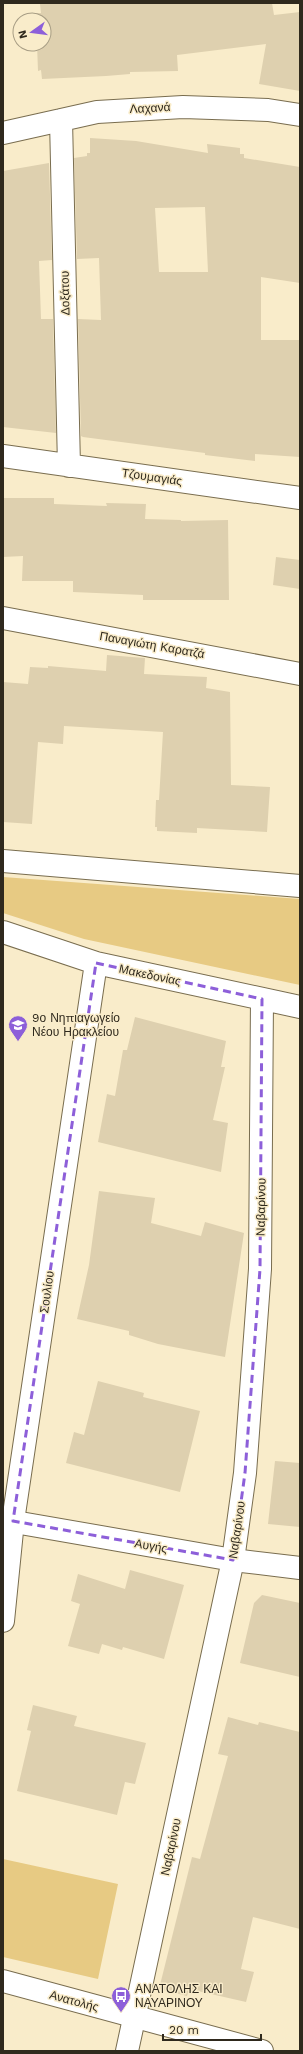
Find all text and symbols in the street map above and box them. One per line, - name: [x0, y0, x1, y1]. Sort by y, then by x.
- north arrow: [12, 12, 52, 52]
- text: N: [15, 29, 30, 40]
- street label: Λαχανά: [129, 100, 171, 116]
- street label: Δοξάτου: [58, 271, 72, 315]
- street label: Τζουμαγιάς: [121, 466, 183, 488]
- street label: Παναγιώτη Καρατζά: [98, 629, 206, 661]
- street label: Μακεδονίας: [118, 962, 182, 988]
- place label: 9ο Νηπιαγωγείο Νέου Ηρακλείου: [32, 1011, 120, 1039]
- school or university icon: 9ο Νηπιαγωγείο Νέου Ηρακλείου: [7, 1014, 29, 1042]
- street label: Ναβαρίνου: [253, 1178, 269, 1236]
- street label: Σουλίου: [37, 1270, 57, 1314]
- street label: Ναβαρίνου: [226, 1500, 248, 1560]
- street label: Αυγής: [134, 1536, 169, 1556]
- street label: Ναβαρίνου: [158, 1817, 184, 1877]
- place label: ΑΝΑΤΟΛΗΣ ΚΑΙ ΝΑΥΑΡΙΝΟΥ: [135, 1982, 223, 2010]
- bus stop icon: ΑΝΑΤΟΛΗΣ ΚΑΙ ΝΑΥΑΡΙΝΟΥ: [110, 1985, 132, 2013]
- street label: Ανατολής: [48, 1988, 100, 2014]
- scale bar: [163, 2016, 261, 2042]
- text: 20 m: [169, 2023, 199, 2037]

